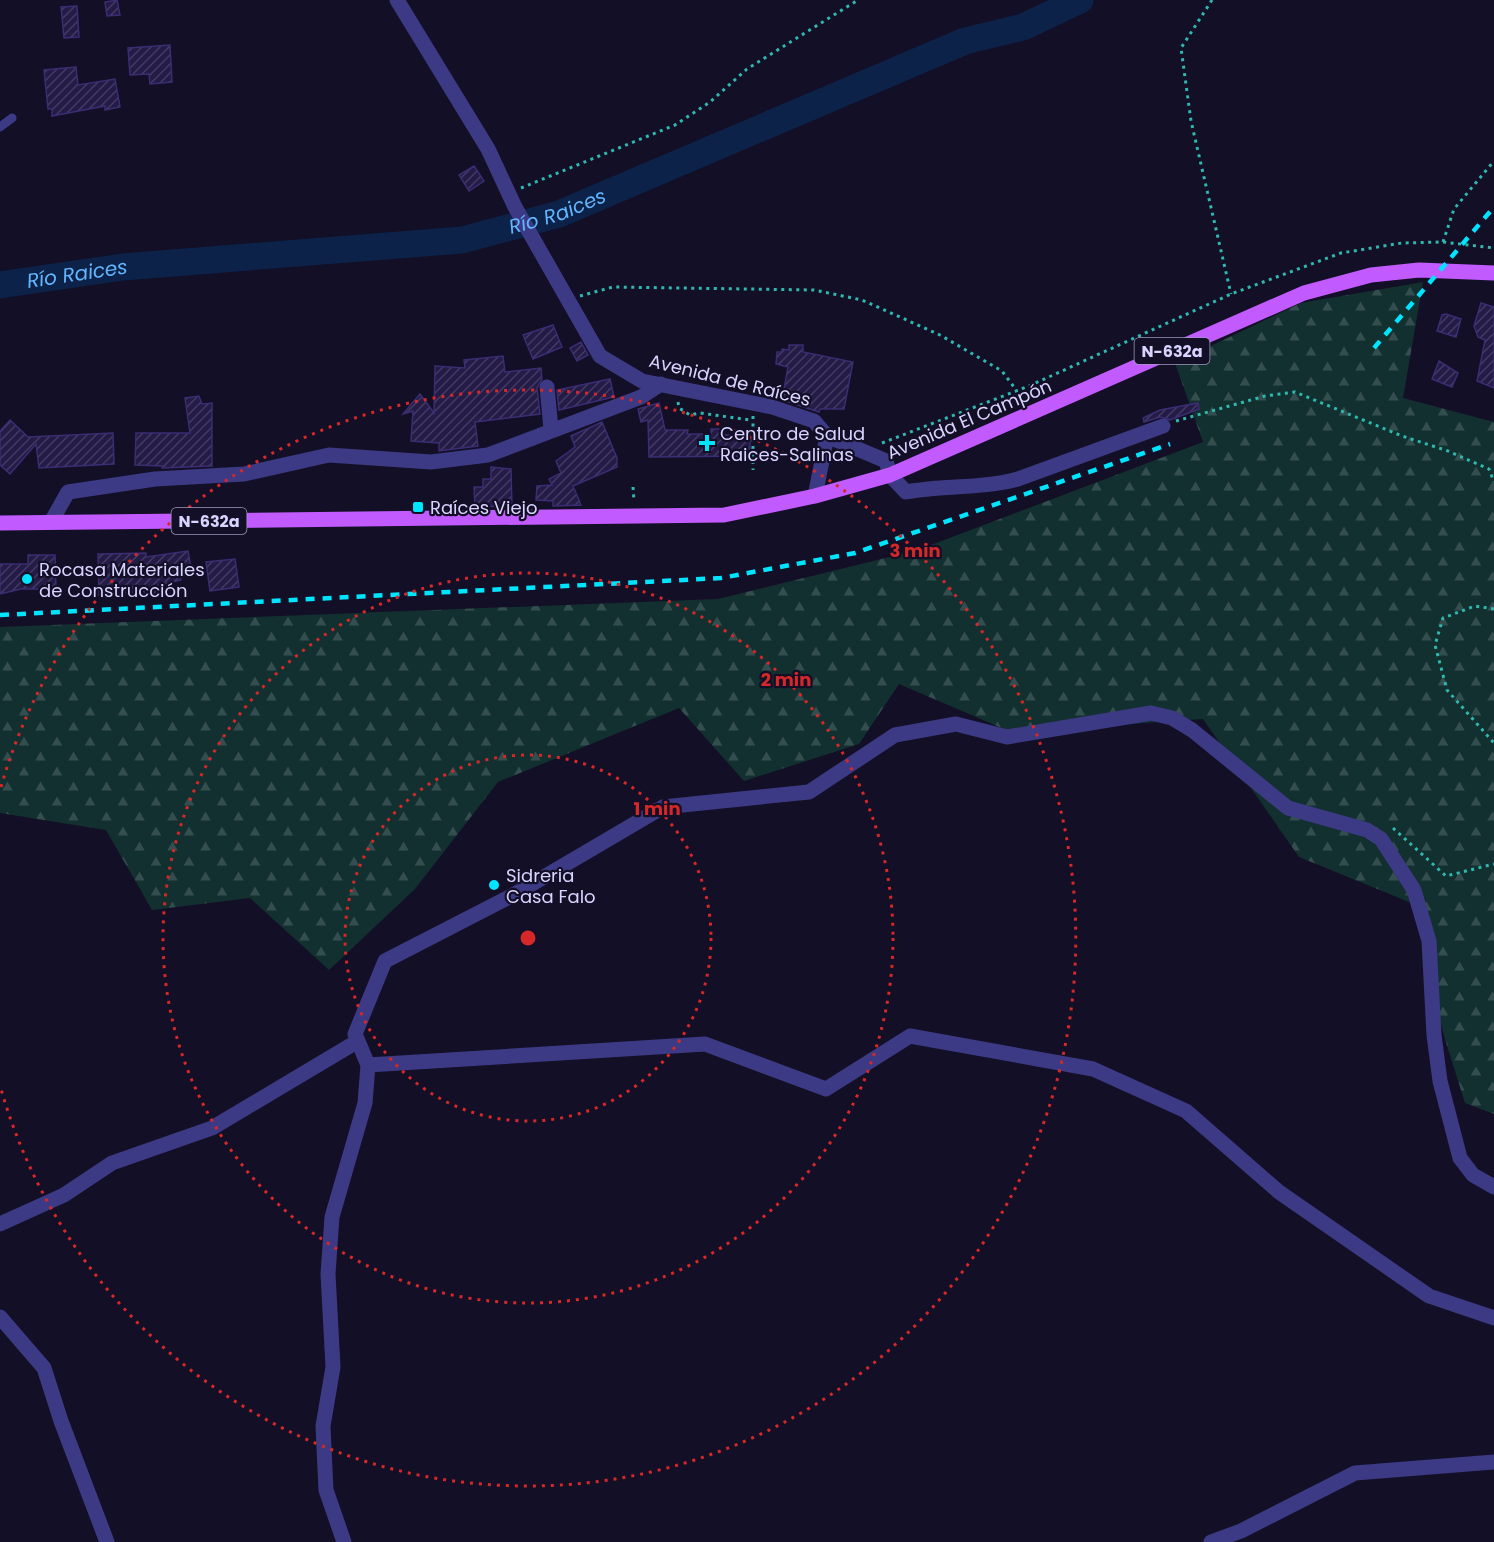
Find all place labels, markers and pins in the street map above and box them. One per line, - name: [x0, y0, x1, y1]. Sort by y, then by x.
- place label: Centro de Salud Raices-Salinas: [720, 421, 865, 467]
- marker: Centro de Salud Raices-Salinas: [698, 434, 716, 452]
- place label: Raíces Viejo: [430, 495, 538, 520]
- marker: Raíces Viejo: [411, 500, 425, 514]
- place label: Rocasa Materiales de Construcción: [39, 557, 205, 603]
- marker: Rocasa Materiales de Construcción: [20, 572, 34, 586]
- place label: Sidreria Casa Falo: [506, 863, 596, 909]
- marker: Sidreria Casa Falo: [487, 878, 501, 892]
- centre of rings: [518, 928, 538, 948]

